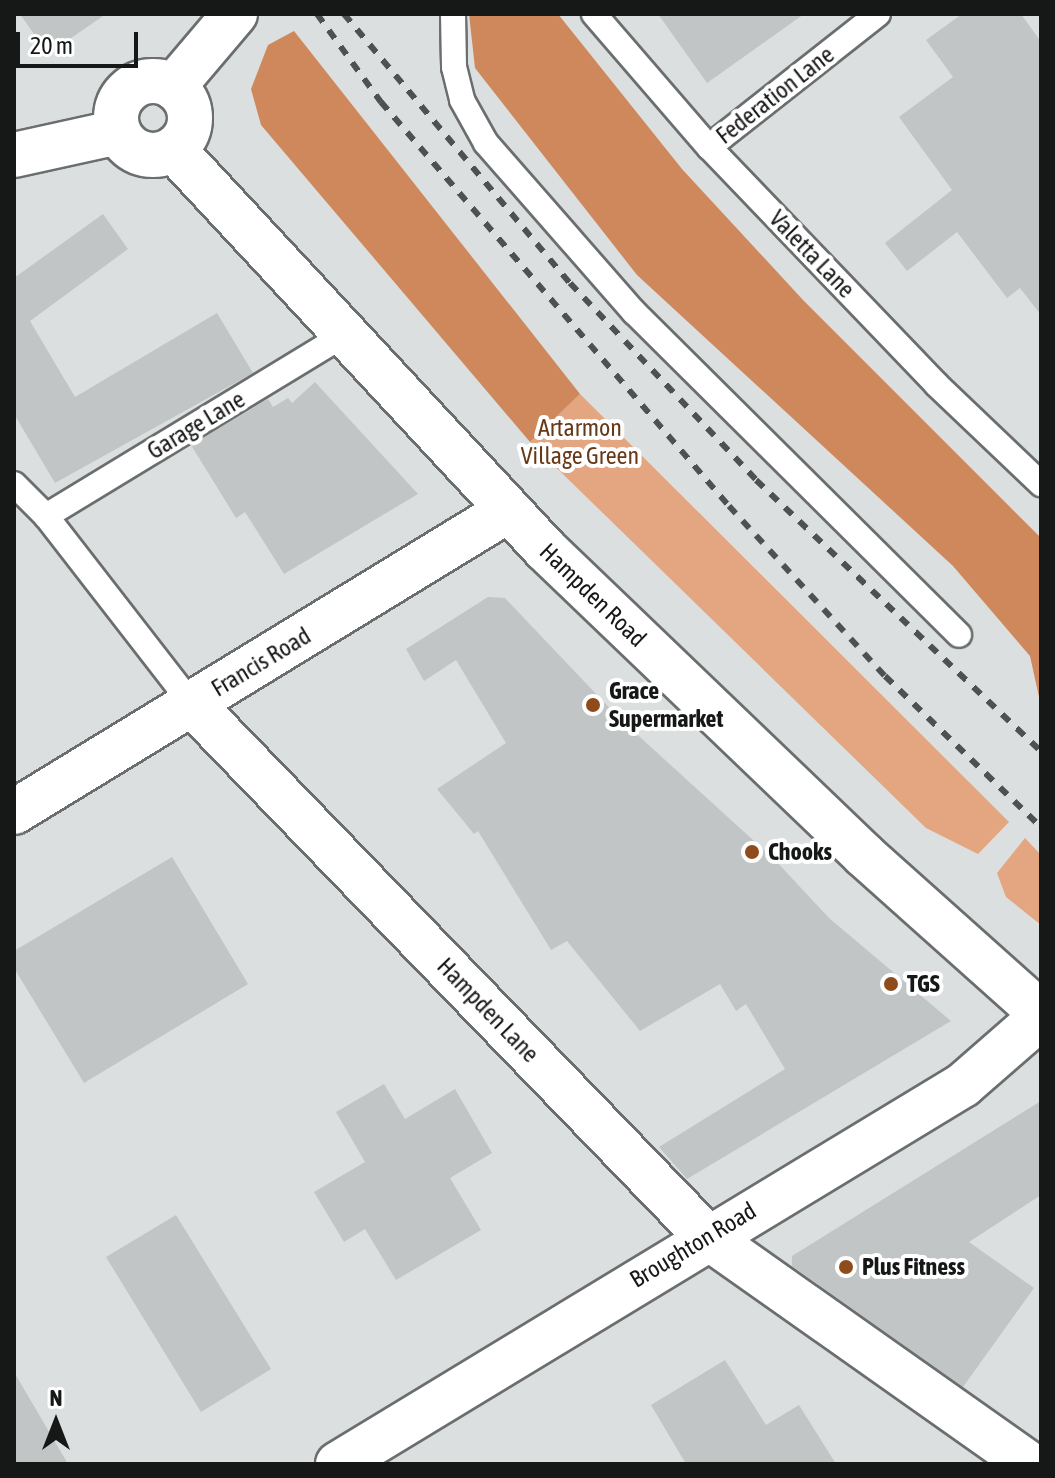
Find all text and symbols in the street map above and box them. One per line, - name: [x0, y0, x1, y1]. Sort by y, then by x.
- scale bar: [20, 16, 142, 66]
- text: 20 m: [30, 32, 73, 59]
- street label: Federation Lane: [710, 40, 840, 150]
- street label: Valetta Lane: [763, 204, 861, 304]
- street label: Garage Lane: [142, 385, 250, 465]
- park label: Artarmon Village Green: [521, 414, 639, 470]
- street label: Hampden Road: [534, 537, 652, 653]
- street label: Francis Road: [206, 621, 316, 703]
- place label: Grace Supermarket: [609, 677, 723, 733]
- marker: Grace Supermarket: [584, 696, 602, 714]
- place label: Chooks: [768, 838, 832, 866]
- marker: Chooks: [743, 843, 761, 861]
- street label: Hampden Lane: [431, 952, 545, 1068]
- place label: TGS: [907, 970, 940, 998]
- marker: TGS: [882, 975, 900, 993]
- street label: Broughton Road: [625, 1196, 761, 1294]
- place label: Plus Fitness: [862, 1253, 965, 1281]
- marker: Plus Fitness: [837, 1258, 855, 1276]
- north arrow: [16, 1382, 96, 1462]
- text: N: [50, 1385, 62, 1411]

